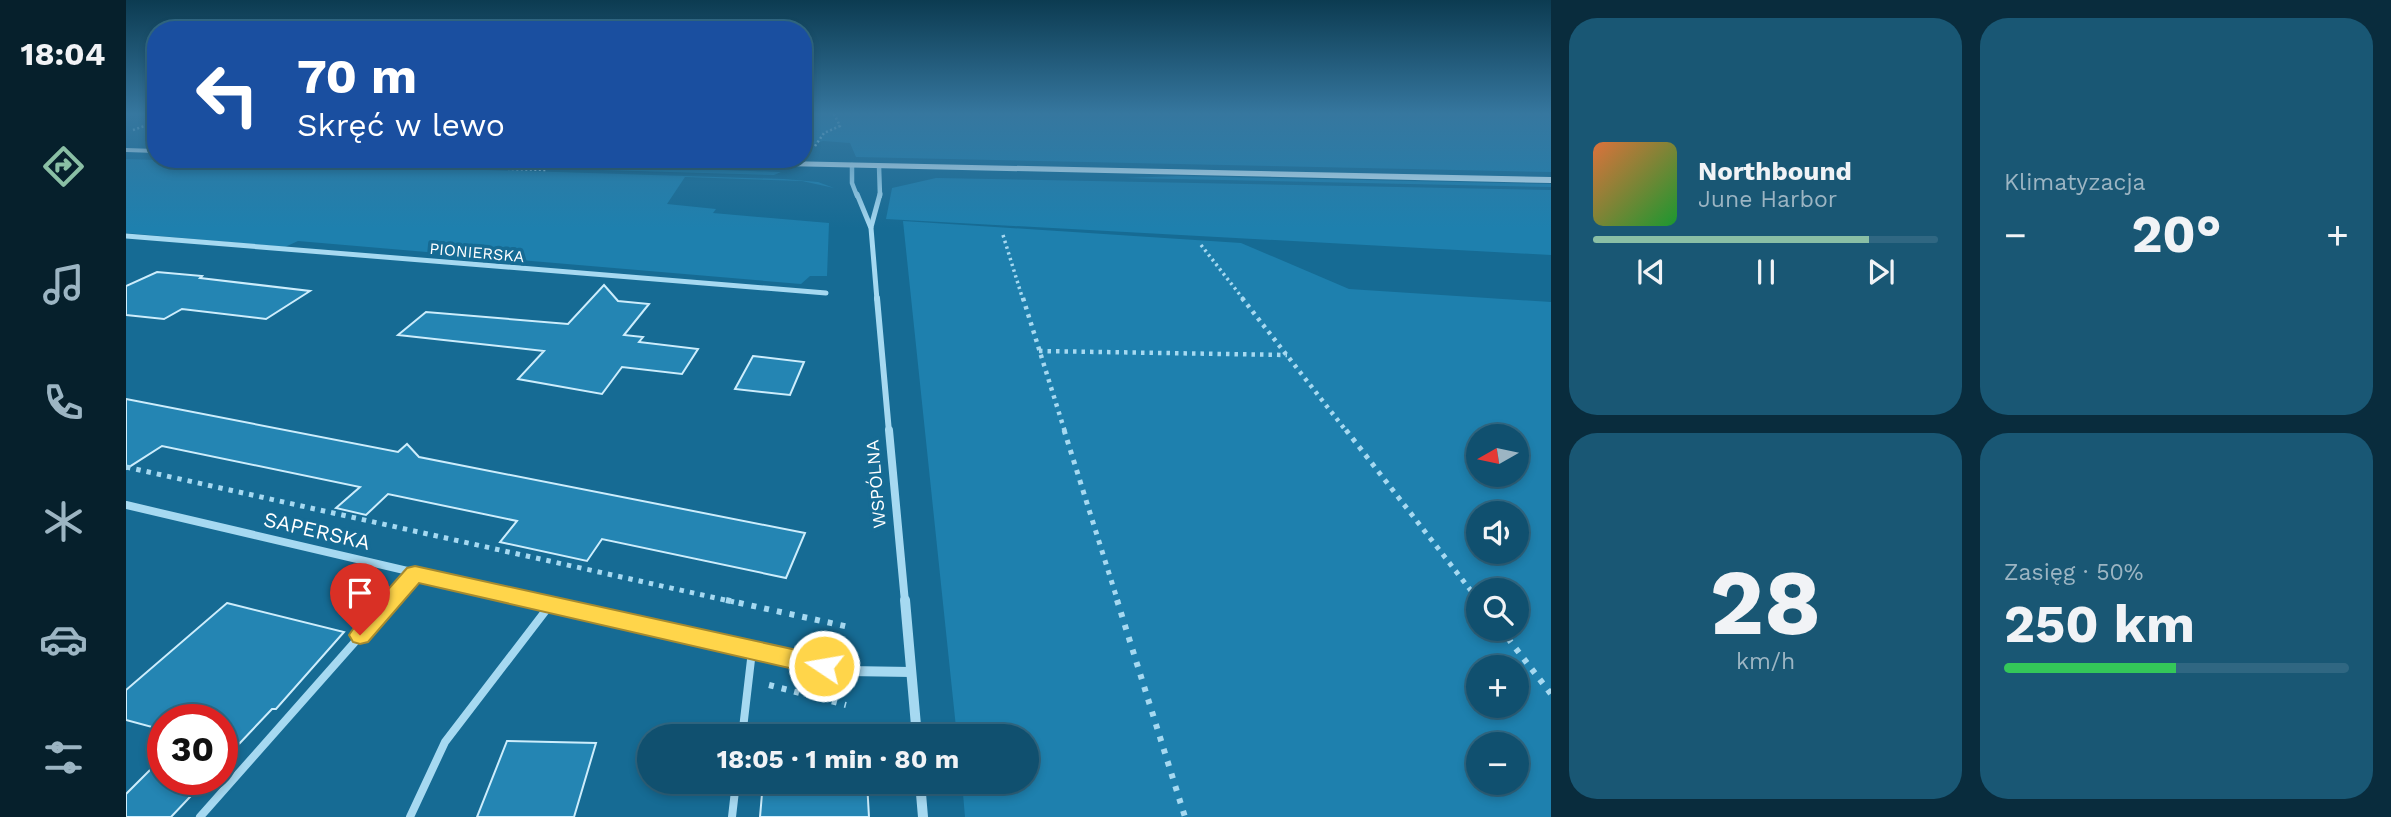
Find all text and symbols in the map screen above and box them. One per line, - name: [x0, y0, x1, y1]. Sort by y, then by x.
- text: 18:04: [21, 35, 105, 73]
- text: 70 m: [297, 47, 417, 105]
- icon: left: [182, 49, 273, 140]
- text: Skręć w lewo: [297, 106, 505, 144]
- icon: directions: [39, 142, 88, 191]
- text: Northbound: [1698, 156, 1852, 186]
- text: Klimatyzacja: [2004, 169, 2146, 196]
- text: June Harbor: [1698, 186, 1837, 213]
- text: 20°: [2131, 204, 2222, 265]
- text: −: [2004, 213, 2027, 257]
- text: +: [2326, 213, 2349, 257]
- street label: PIONIERSKA: [429, 239, 526, 266]
- icon: previous: [1632, 253, 1670, 291]
- icon: pause: [1747, 253, 1785, 291]
- icon: next: [1862, 253, 1900, 291]
- icon: music: [39, 260, 88, 309]
- icon: phone: [39, 378, 88, 427]
- north arrow: [1466, 424, 1530, 486]
- map controls: [1466, 424, 1529, 795]
- street label: WSPÓLNA: [861, 439, 890, 529]
- icon: climate: [39, 497, 88, 546]
- button: sound: [1466, 501, 1529, 564]
- street label: SAPERSKA: [261, 506, 373, 555]
- text: 28: [1710, 549, 1821, 656]
- text: Zasięg · 50%: [2004, 559, 2144, 586]
- pin: [330, 563, 390, 635]
- icon: arrive: [341, 574, 379, 612]
- button: search: [1466, 578, 1529, 641]
- text: 250 km: [2004, 594, 2195, 655]
- icon: car: [39, 615, 88, 664]
- position arrow: [787, 629, 861, 703]
- text: km/h: [1736, 648, 1795, 675]
- button: +: [1466, 655, 1529, 718]
- speed limit sign: 30: [147, 704, 238, 795]
- button: −: [1466, 732, 1529, 795]
- icon: filters: [39, 733, 88, 782]
- text: 18:05 · 1 min · 80 m: [717, 744, 959, 774]

